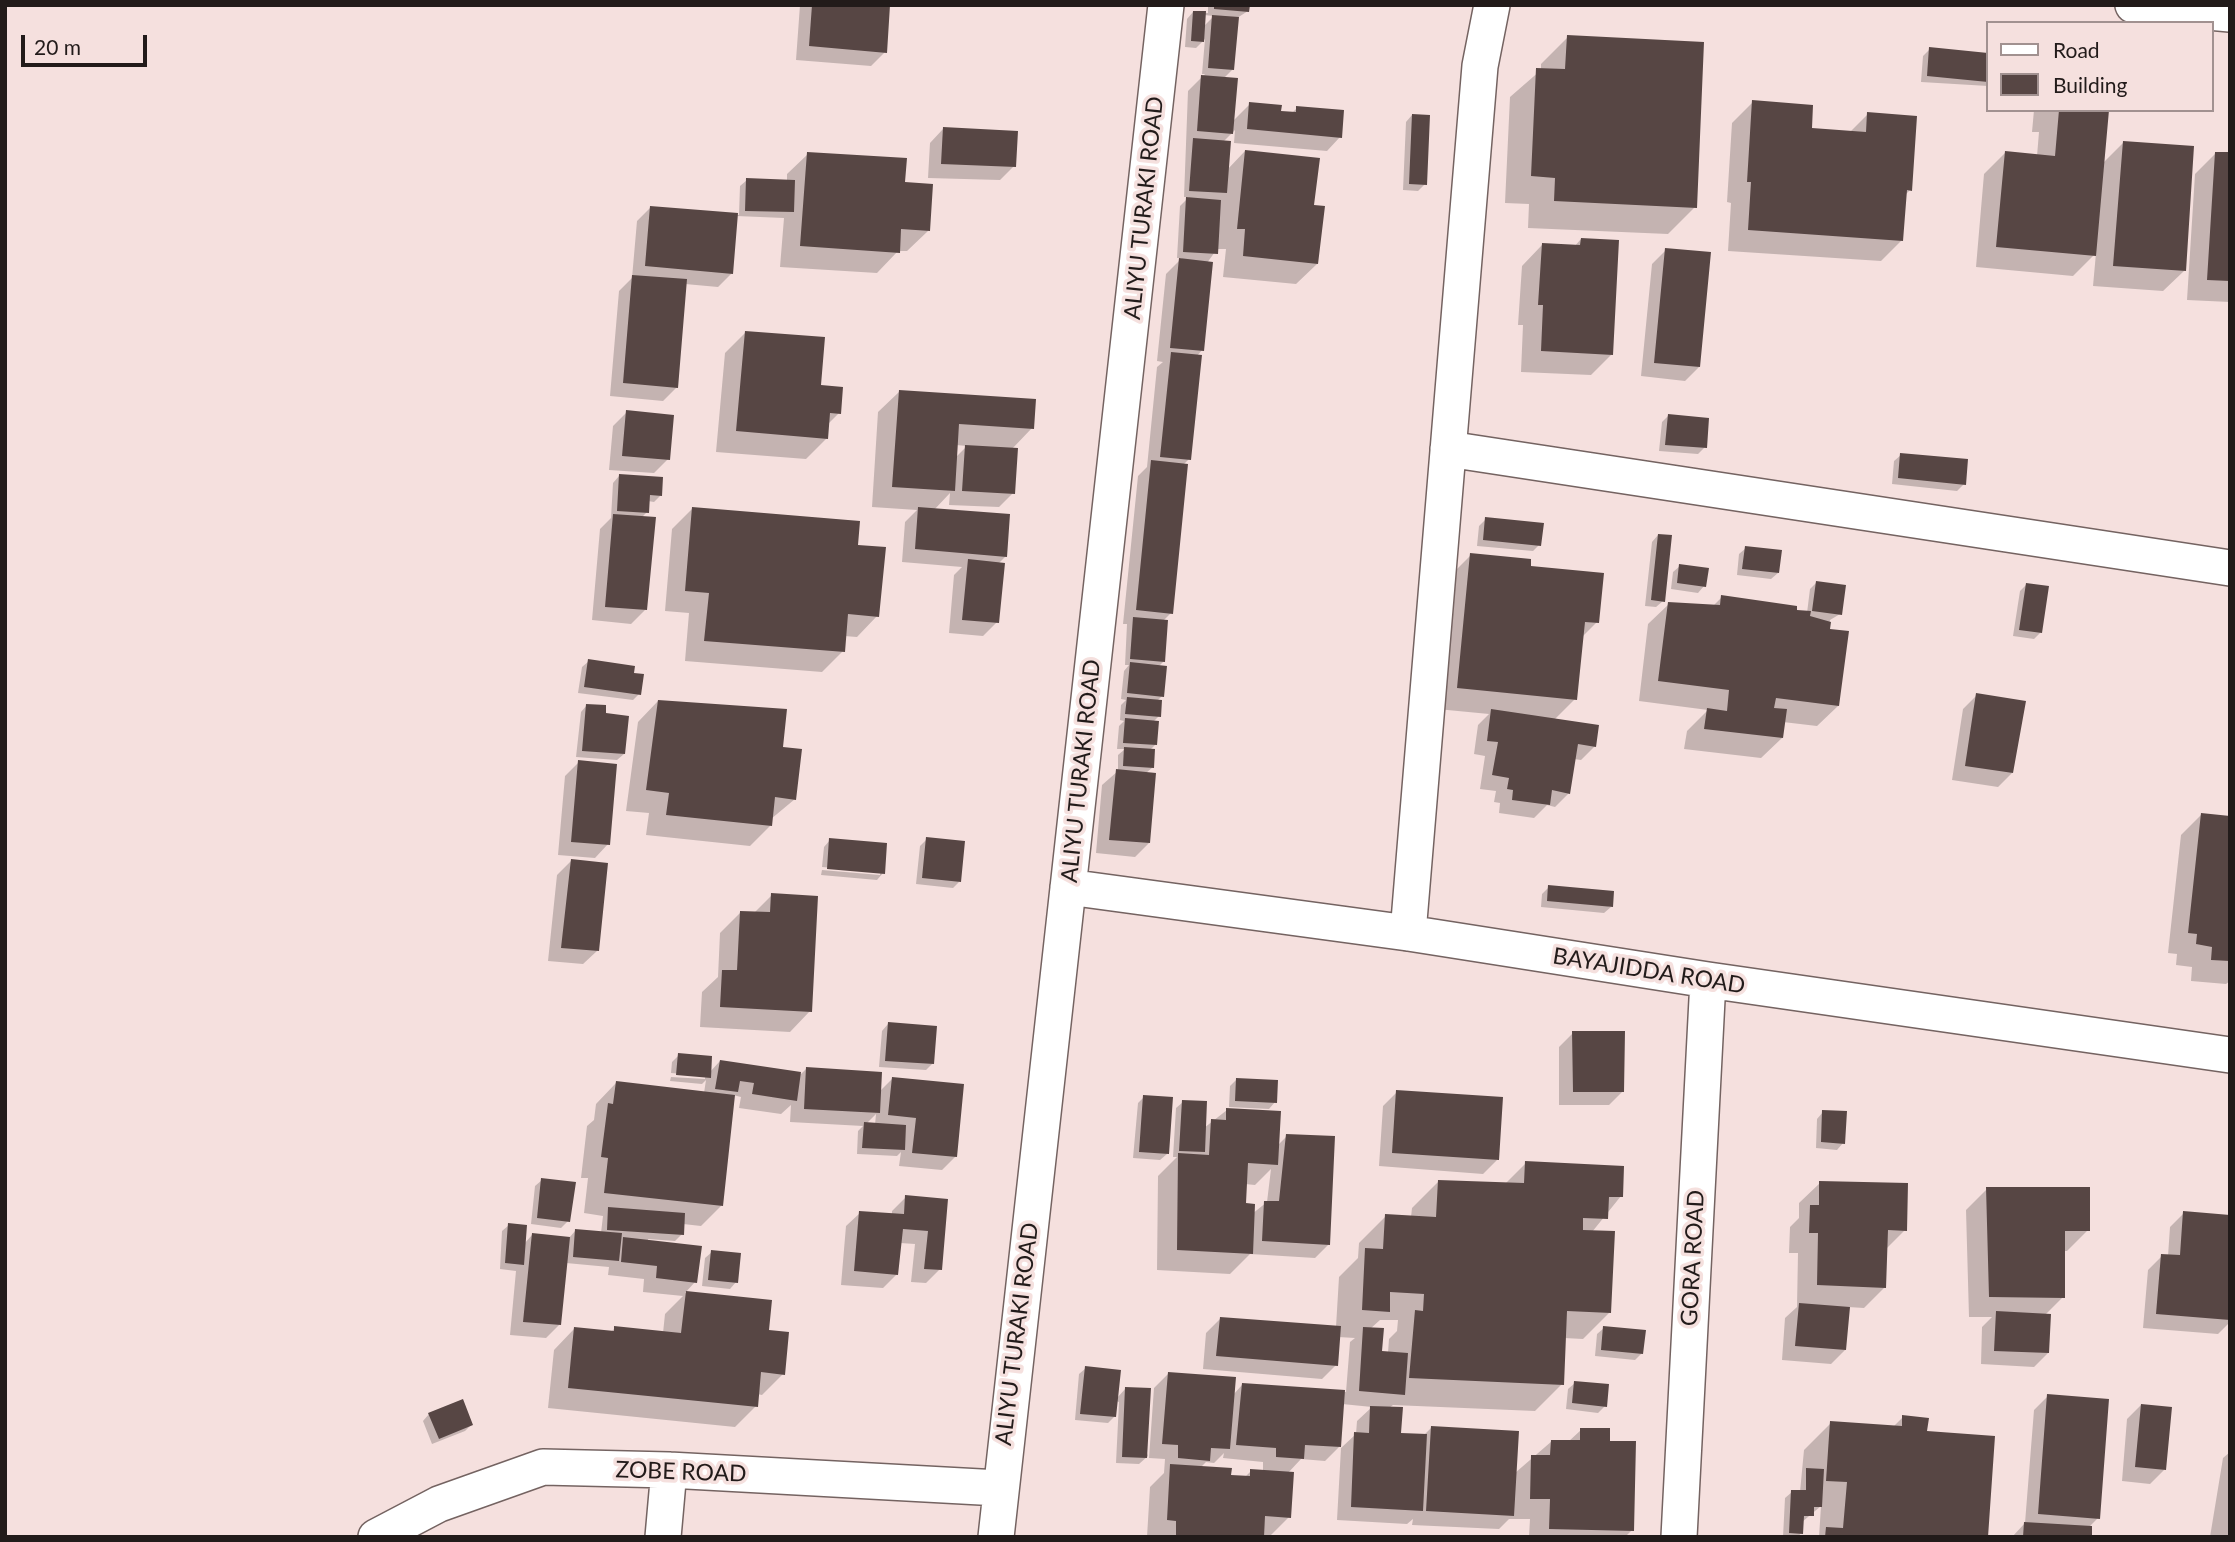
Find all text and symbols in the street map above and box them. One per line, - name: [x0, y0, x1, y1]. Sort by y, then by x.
- scale bar: [24, 21, 150, 65]
- legend: [1986, 21, 2214, 112]
- text: 20 m: [34, 34, 81, 59]
- text: Road: [2053, 37, 2100, 62]
- text: Building: [2053, 72, 2128, 97]
- street label: ALIYU TURAKI ROAD: [1119, 95, 1169, 321]
- street label: ALIYU TURAKI ROAD: [1056, 658, 1106, 884]
- street label: BAYAJIDDA ROAD: [1551, 942, 1747, 1000]
- street label: GORA ROAD: [1676, 1189, 1710, 1327]
- street label: ALIYU TURAKI ROAD: [990, 1221, 1044, 1447]
- street label: ZOBE ROAD: [615, 1456, 747, 1488]

